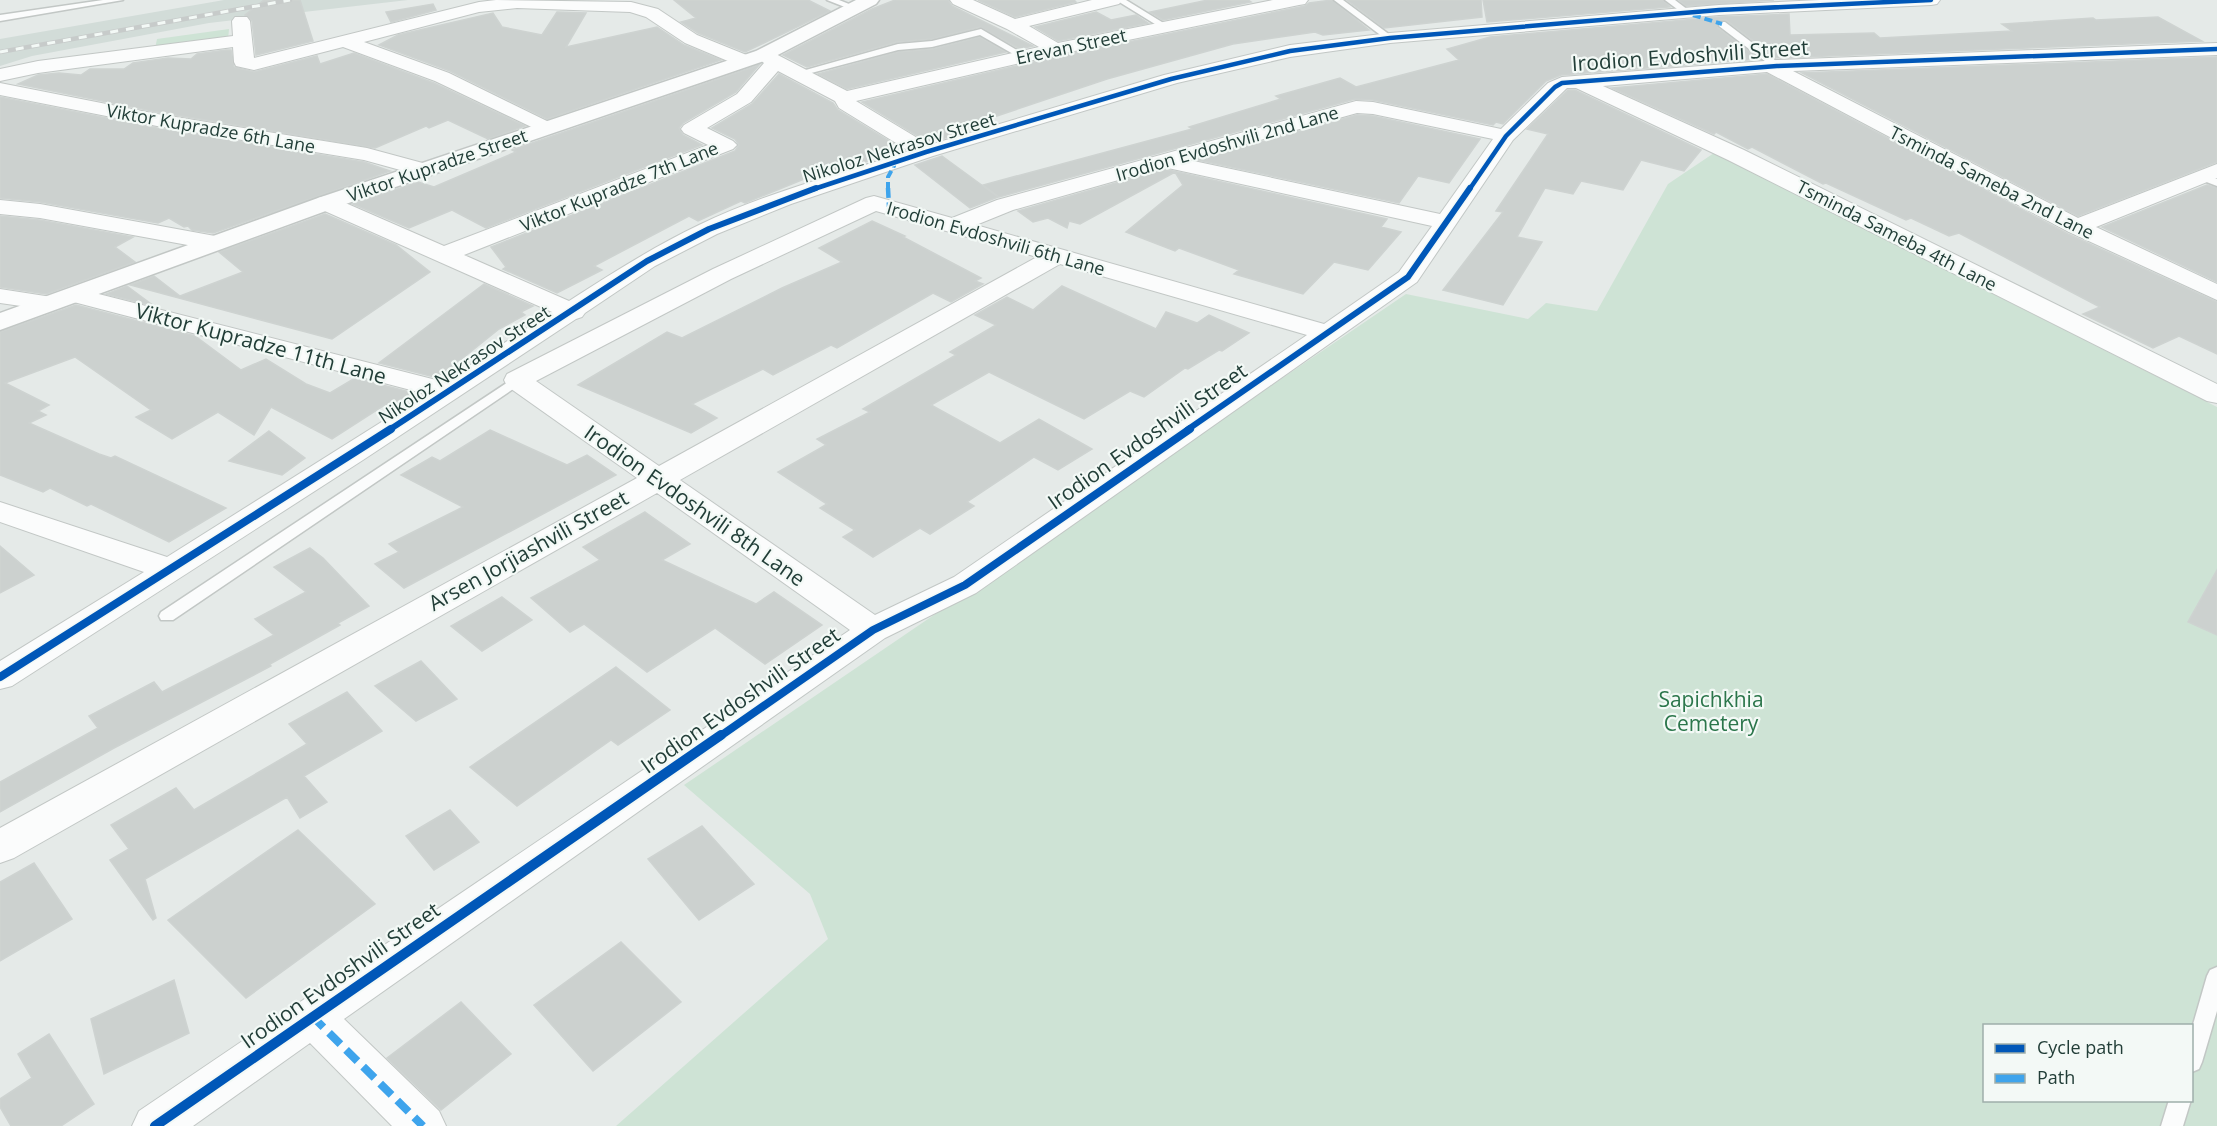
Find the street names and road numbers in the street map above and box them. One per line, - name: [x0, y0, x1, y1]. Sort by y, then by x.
- street label: Erevan Street: [1014, 23, 1128, 69]
- street label: Irodion Evdoshvili Street: [1571, 33, 1809, 77]
- street label: Viktor Kupradze 6th Lane: [105, 98, 317, 158]
- street label: Irodion Evdoshvili 2nd Lane: [1113, 100, 1341, 186]
- street label: Nikoloz Nekrasov Street: [800, 106, 998, 188]
- street label: Tsminda Sameba 2nd Lane: [1886, 120, 2098, 244]
- street label: Viktor Kupradze Street: [344, 123, 530, 207]
- street label: Viktor Kupradze 7th Lane: [516, 135, 722, 237]
- street label: Tsminda Sameba 4th Lane: [1793, 174, 2001, 296]
- street label: Irodion Evdoshvili 6th Lane: [884, 195, 1108, 281]
- street label: Viktor Kupradze 11th Lane: [132, 296, 390, 390]
- street label: Nikoloz Nekrasov Street: [373, 299, 555, 429]
- street label: Irodion Evdoshvili Street: [1042, 356, 1252, 516]
- street label: Irodion Evdoshvili 8th Lane: [579, 418, 811, 592]
- street label: Arsen Jorjiashvili Street: [423, 483, 633, 617]
- street label: Irodion Evdoshvili Street: [635, 620, 845, 780]
- street label: Irodion Evdoshvili Street: [235, 895, 445, 1055]

